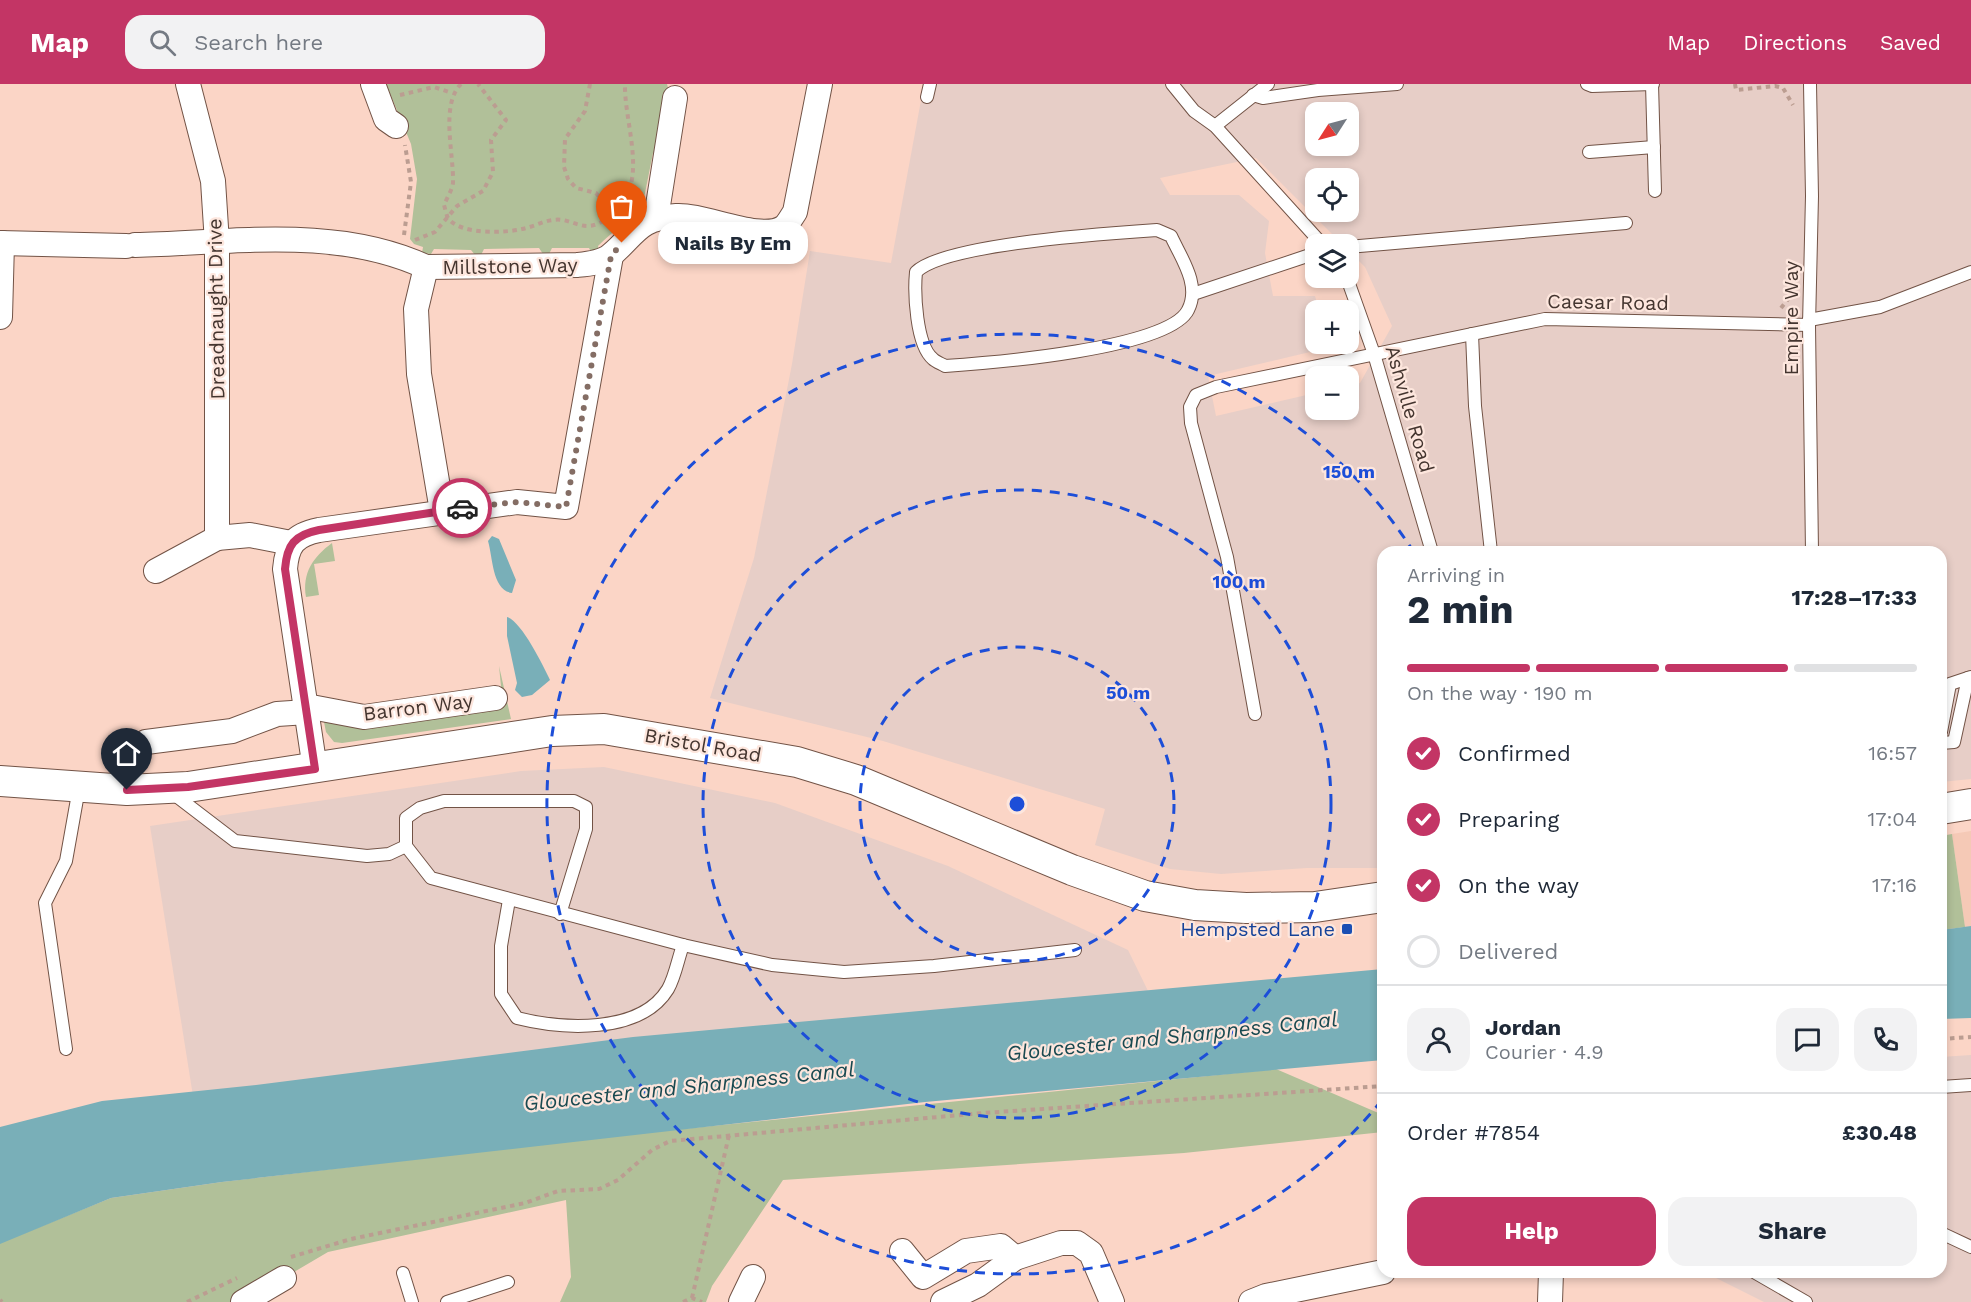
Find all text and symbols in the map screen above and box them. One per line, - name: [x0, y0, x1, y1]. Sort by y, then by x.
- search box: [125, 15, 545, 69]
- text: Map: [30, 26, 89, 59]
- icon: search: [146, 26, 179, 59]
- text: Search here: [194, 30, 323, 55]
- text: Map: [1667, 30, 1710, 55]
- text: Directions: [1743, 30, 1847, 55]
- text: Saved: [1880, 30, 1941, 55]
- north arrow: [1305, 102, 1359, 156]
- map controls: [1305, 102, 1359, 420]
- button: locate: [1305, 168, 1359, 222]
- pin: [596, 181, 647, 243]
- icon: bag: [605, 190, 638, 223]
- street label: Dreadnaught Drive: [202, 218, 230, 400]
- callout: Nails By Em: [658, 222, 808, 264]
- text: Nails By Em: [675, 231, 791, 255]
- button: layers: [1305, 234, 1359, 288]
- street label: Millstone Way: [442, 253, 579, 279]
- street label: Empire Way: [1779, 260, 1803, 375]
- street label: Caesar Road: [1547, 289, 1669, 315]
- button: +: [1305, 300, 1359, 354]
- street label: Ashville Road: [1380, 343, 1440, 475]
- button: −: [1305, 366, 1359, 420]
- text: 150 m: [1323, 461, 1375, 482]
- courier: [432, 478, 492, 538]
- icon: car: [446, 492, 479, 525]
- text: Arriving in: [1407, 563, 1505, 587]
- text: 100 m: [1212, 571, 1266, 592]
- text: 17:28–17:33: [1791, 585, 1917, 610]
- text: 2 min: [1407, 587, 1514, 632]
- text: On the way · 190 m: [1407, 681, 1593, 705]
- text: 50 m: [1106, 682, 1150, 703]
- street label: Barron Way: [362, 688, 475, 726]
- street label: Bristol Road: [643, 723, 763, 767]
- pin: [101, 728, 152, 790]
- icon: home: [110, 737, 143, 770]
- icon: check: [1407, 737, 1440, 770]
- text: Confirmed: [1458, 741, 1571, 766]
- text: 16:57: [1868, 741, 1917, 765]
- centre of rings: [1007, 794, 1027, 814]
- icon: check: [1407, 803, 1440, 836]
- text: Preparing: [1458, 807, 1559, 832]
- text: 17:04: [1867, 807, 1917, 831]
- icon: check: [1407, 869, 1440, 902]
- text: On the way: [1458, 873, 1579, 898]
- text: 17:16: [1872, 873, 1917, 897]
- place label: Hempsted Lane: [1180, 917, 1335, 941]
- marker: Hempsted Lane: [1340, 922, 1354, 936]
- text: Delivered: [1458, 939, 1558, 964]
- water label: Gloucester and Sharpness Canal: [1006, 1006, 1338, 1066]
- button: person: [1407, 1008, 1470, 1071]
- button: chat: [1776, 1008, 1839, 1071]
- button: phone: [1854, 1008, 1917, 1071]
- text: Jordan: [1485, 1015, 1561, 1040]
- text: Courier · 4.9: [1485, 1040, 1604, 1064]
- water label: Gloucester and Sharpness Canal: [523, 1056, 855, 1116]
- text: Order #7854: [1407, 1120, 1540, 1145]
- text: £30.48: [1842, 1120, 1917, 1145]
- button: Help: [1407, 1197, 1656, 1266]
- button: Share: [1668, 1197, 1917, 1266]

